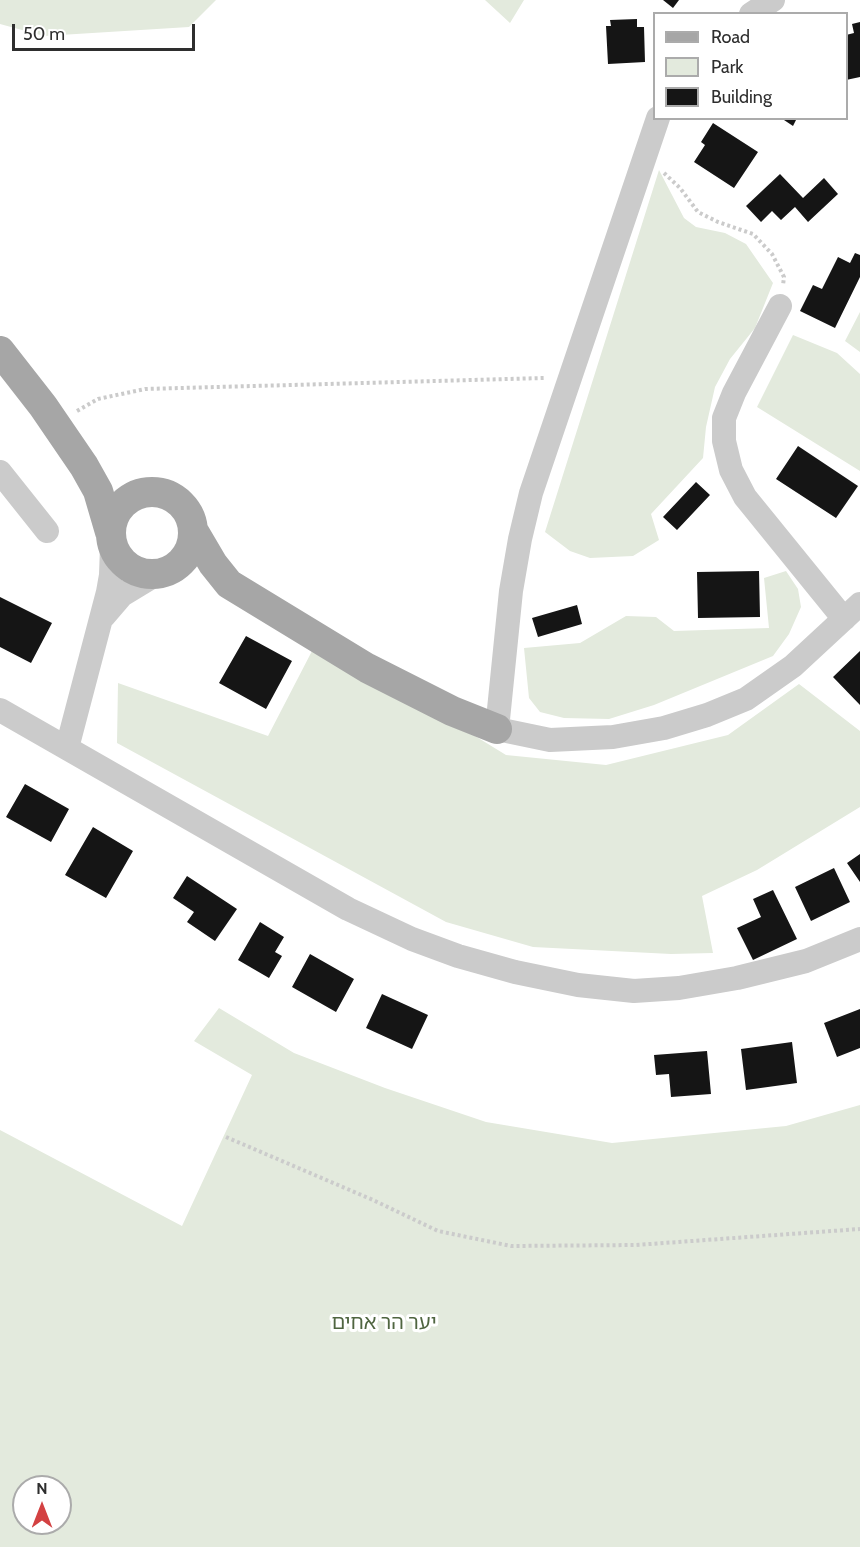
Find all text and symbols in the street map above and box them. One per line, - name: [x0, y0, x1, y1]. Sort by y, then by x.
- scale bar: [15, 12, 198, 50]
- legend: [653, 12, 848, 120]
- text: 50 m: [23, 23, 65, 45]
- text: Road: [711, 26, 750, 48]
- text: Park: [711, 56, 743, 78]
- text: Building: [711, 86, 772, 108]
- park label: יער הר אחים: [331, 1311, 437, 1335]
- north arrow: [12, 1475, 72, 1535]
- text: N: [36, 1479, 48, 1498]

